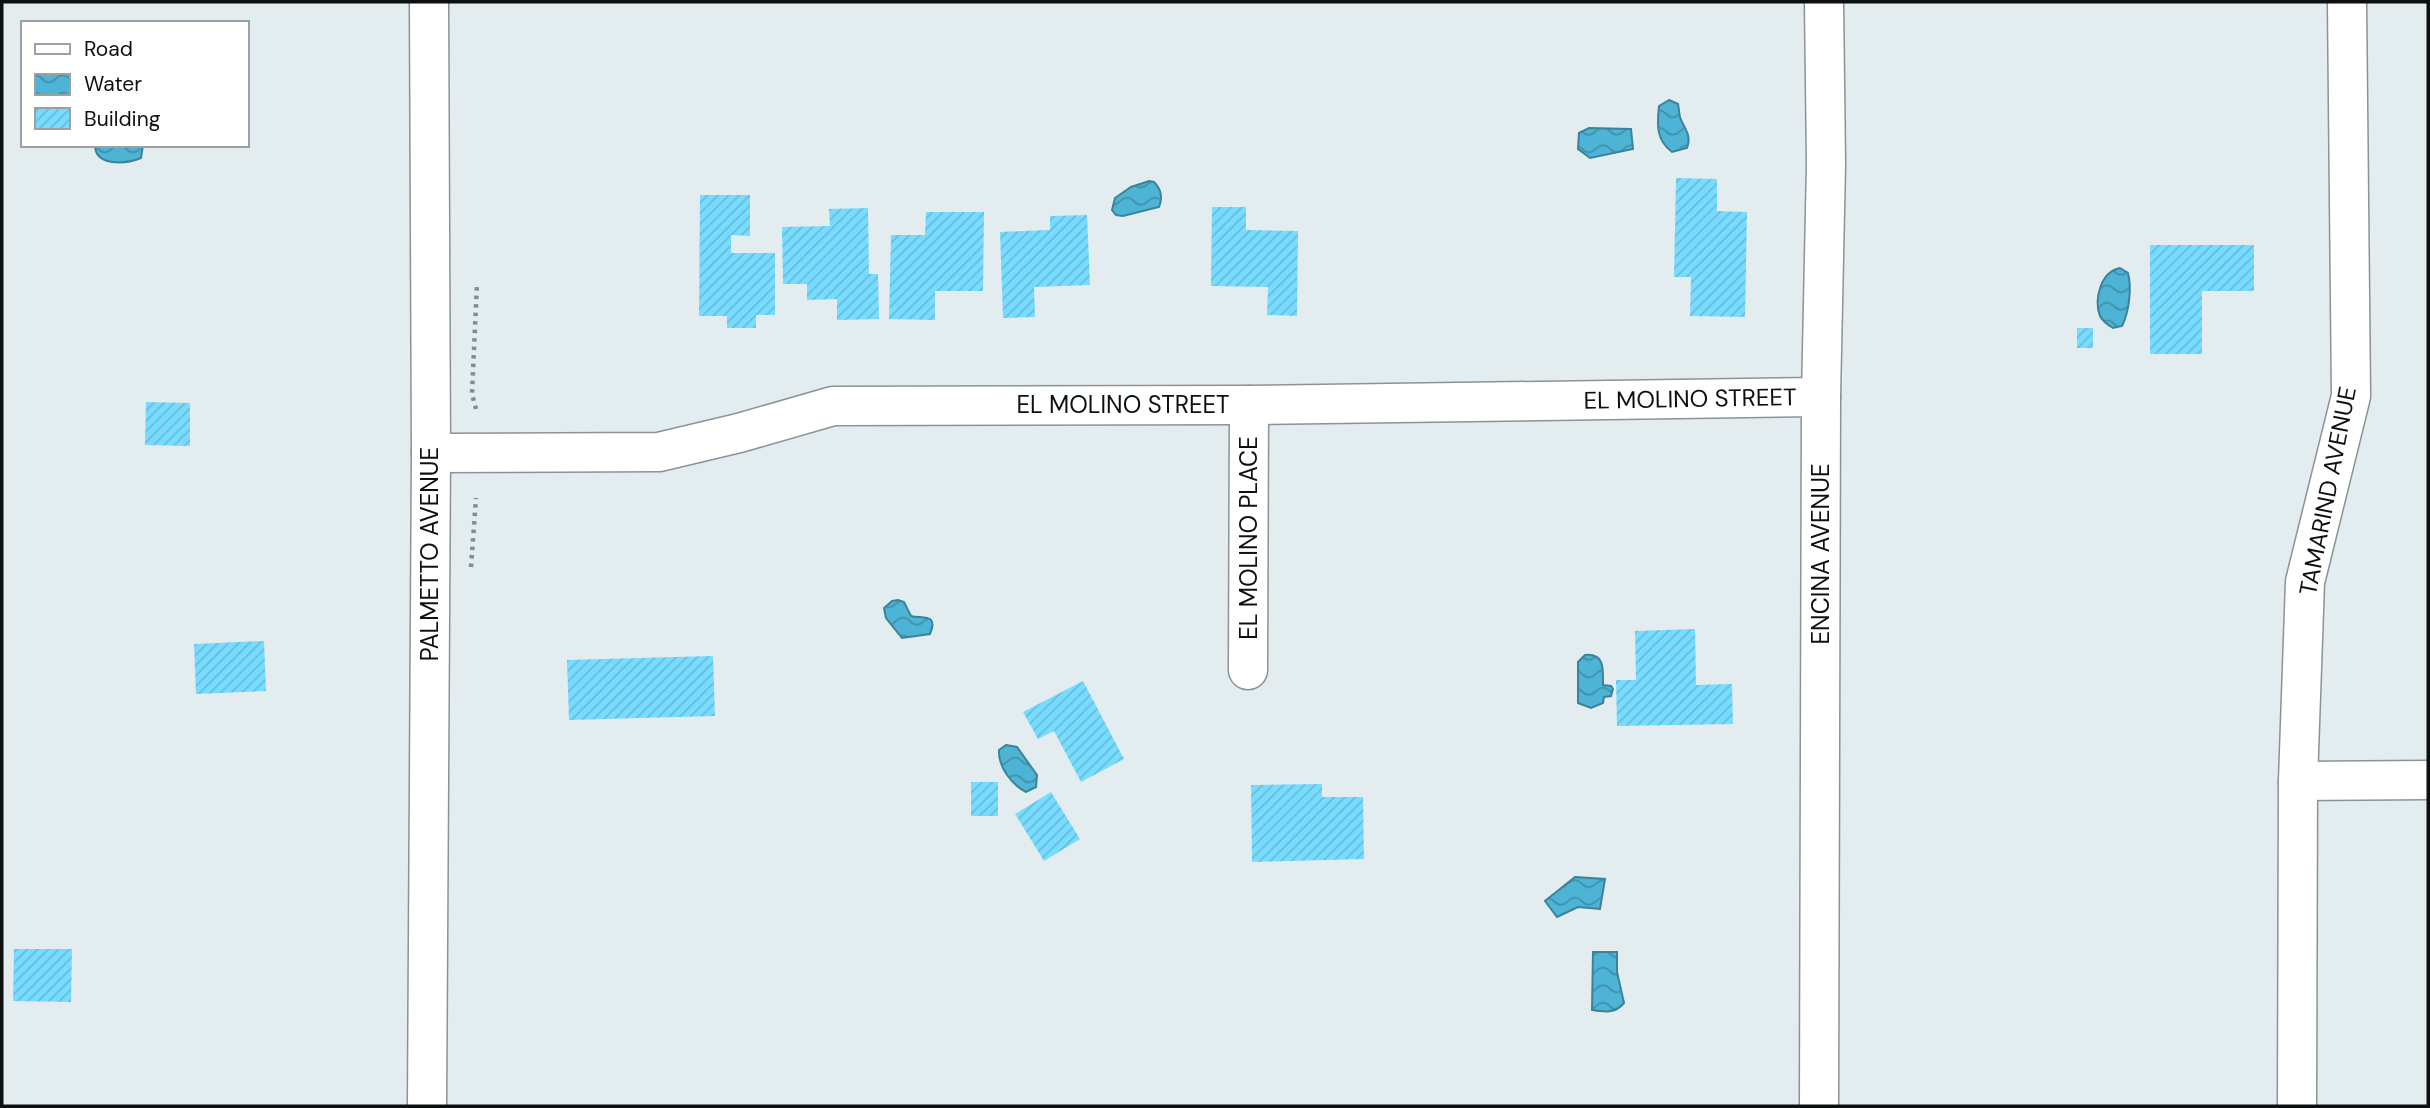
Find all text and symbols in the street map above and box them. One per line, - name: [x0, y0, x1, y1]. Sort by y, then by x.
- legend: [21, 21, 248, 147]
- text: Road: [84, 35, 133, 63]
- text: Water: [84, 70, 142, 98]
- text: Building: [84, 105, 161, 133]
- street label: EL MOLINO STREET: [1583, 381, 1797, 416]
- street label: TAMARIND AVENUE: [2292, 384, 2363, 598]
- street label: EL MOLINO STREET: [1017, 389, 1229, 420]
- street label: EL MOLINO PLACE: [1233, 436, 1264, 640]
- street label: PALMETTO AVENUE: [414, 447, 445, 661]
- street label: ENCINA AVENUE: [1805, 464, 1836, 644]

